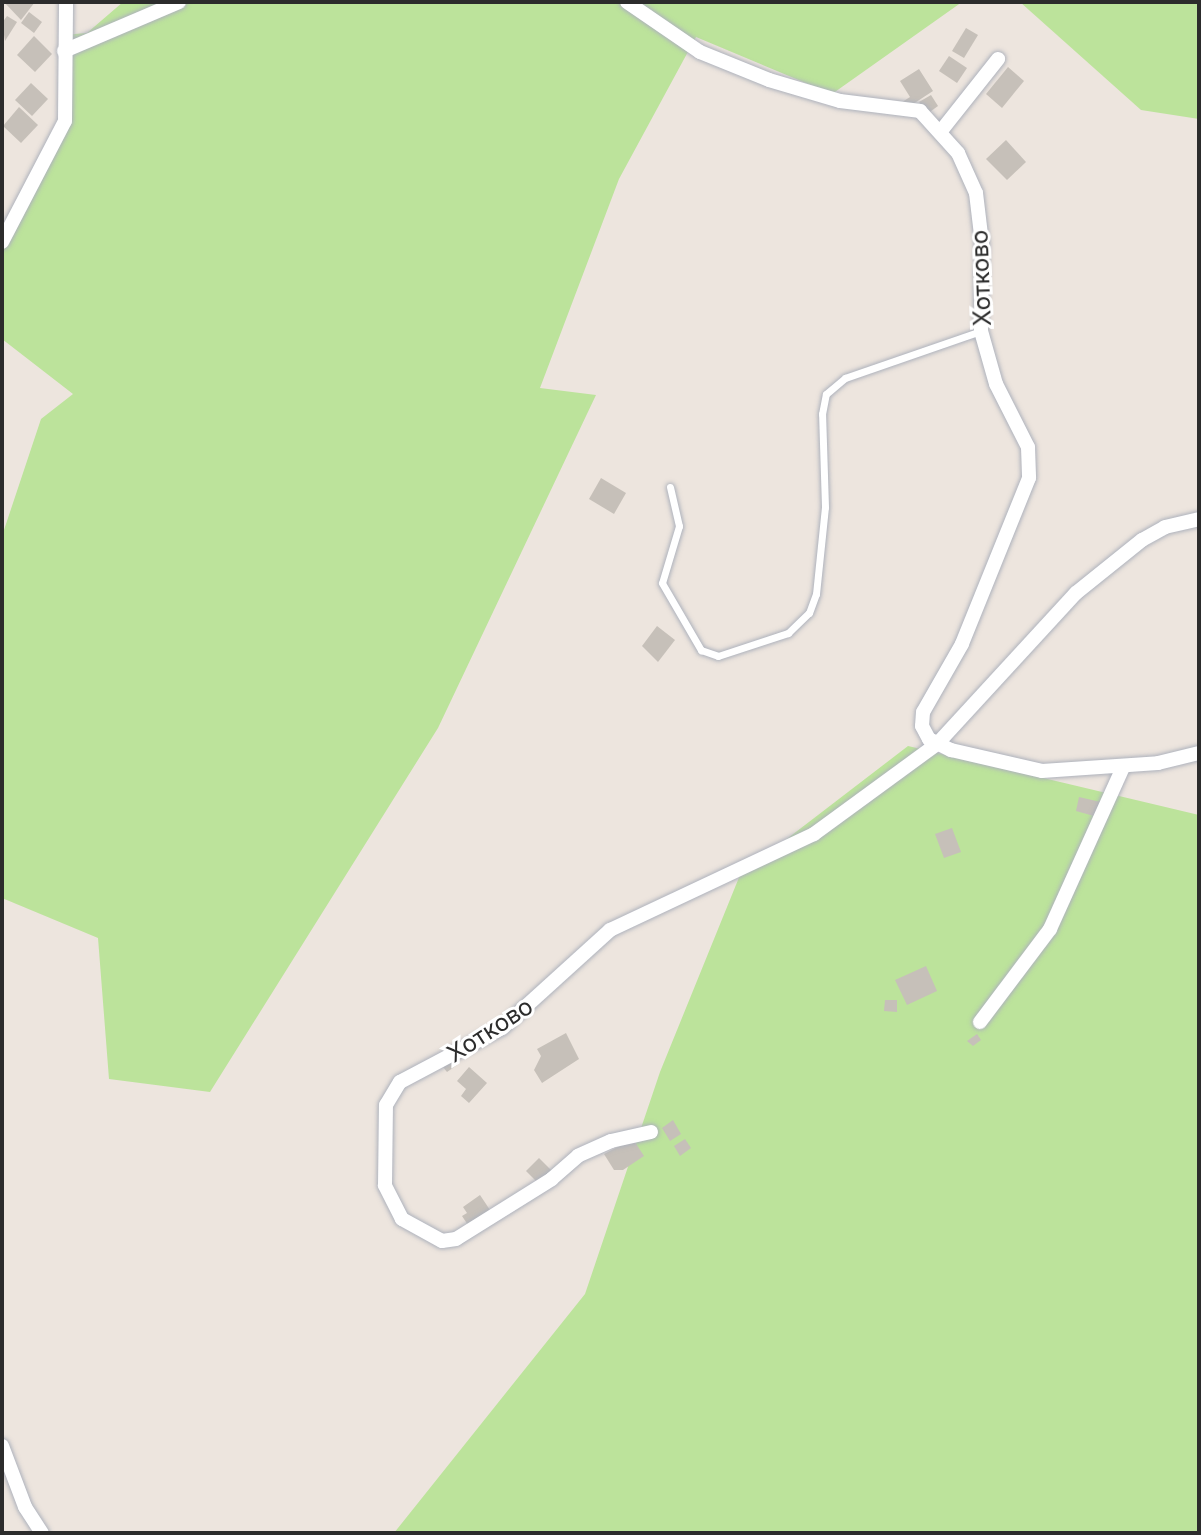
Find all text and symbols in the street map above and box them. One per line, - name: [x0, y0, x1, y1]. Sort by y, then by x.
- street label: Хотково: [965, 229, 997, 327]
- street label: Хотково: [442, 992, 538, 1068]

